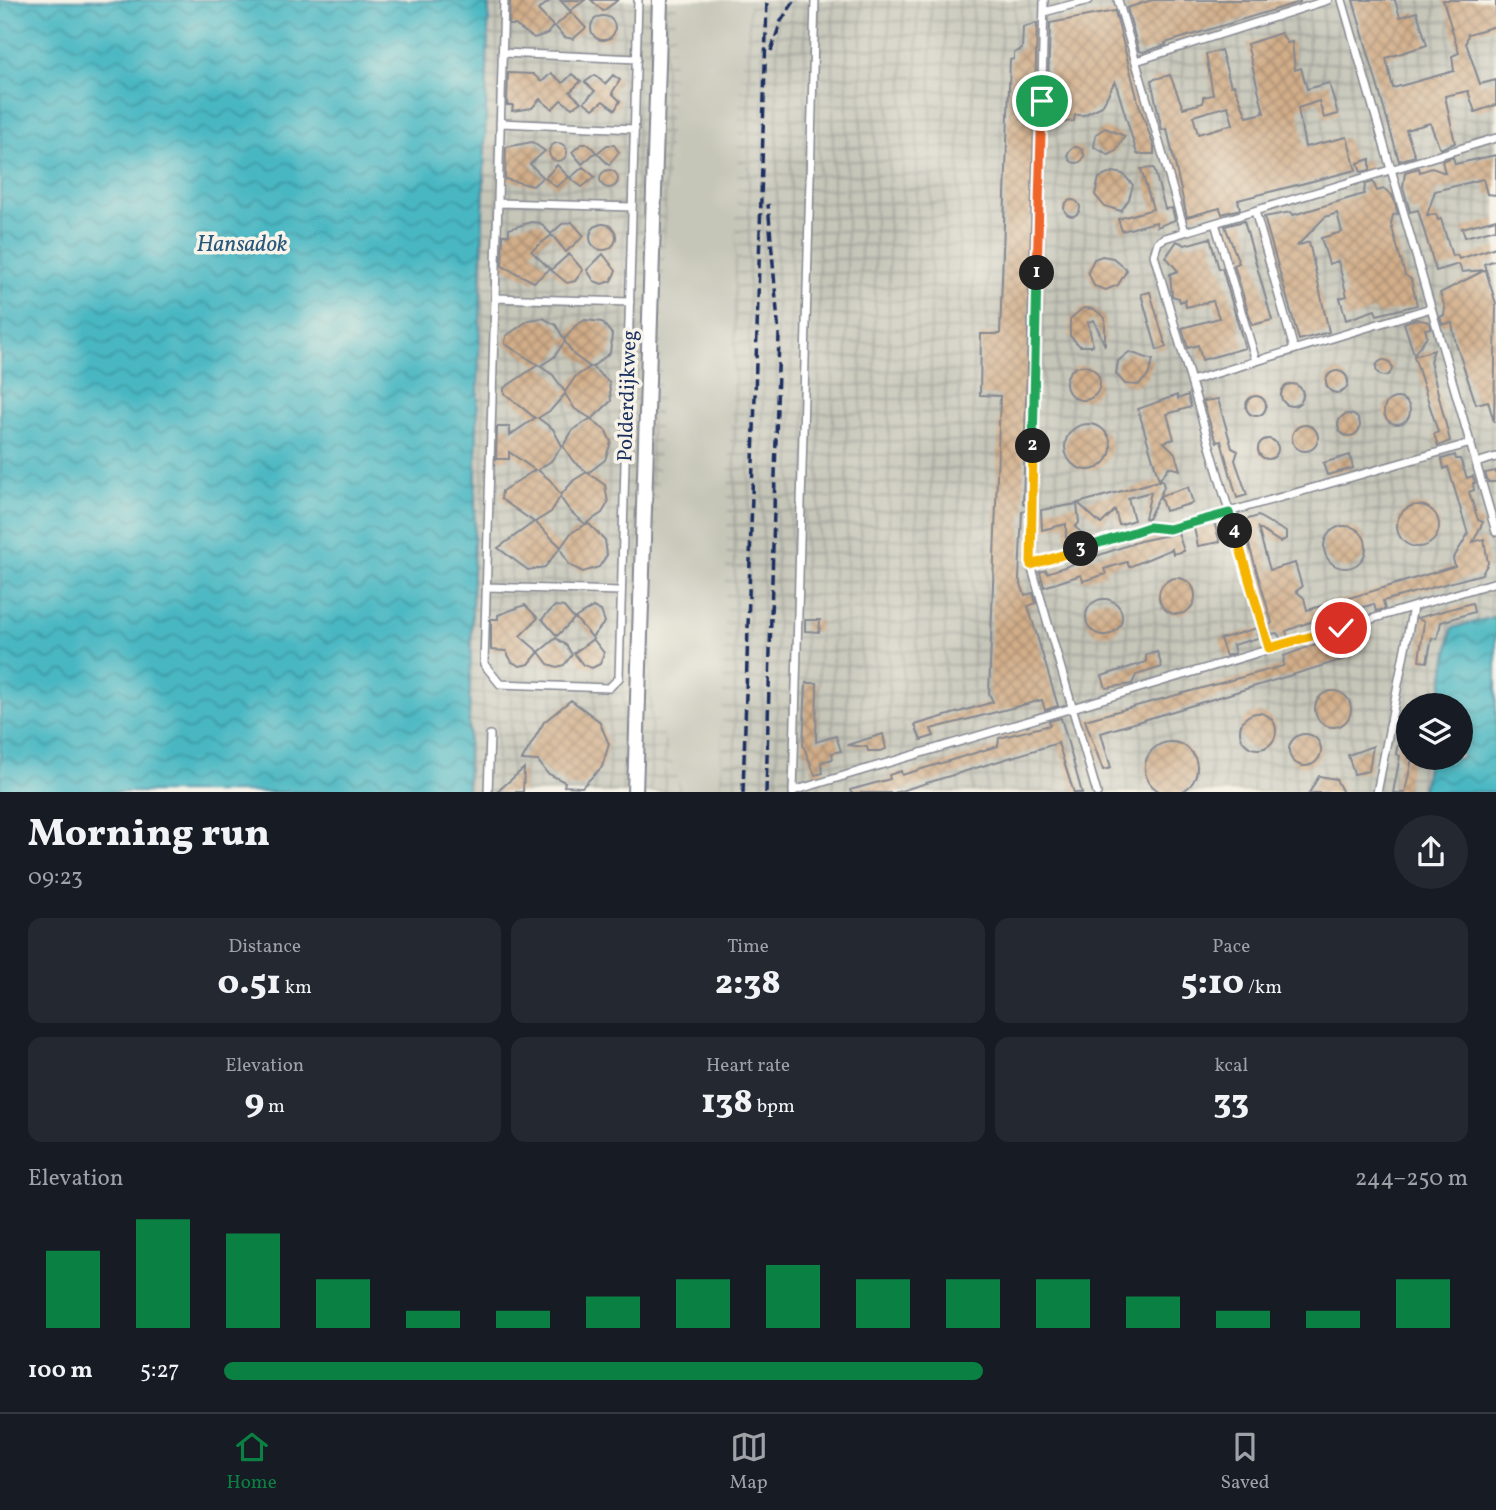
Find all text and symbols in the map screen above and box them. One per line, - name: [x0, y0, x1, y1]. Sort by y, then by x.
- pin: [1012, 71, 1072, 131]
- icon: arrive: [1023, 82, 1061, 120]
- water label: Hansadok: [196, 229, 288, 261]
- pin: 1: [1020, 256, 1054, 290]
- text: 1: [1033, 259, 1040, 285]
- street label: Polderdijkweg: [611, 330, 645, 462]
- pin: 2: [1016, 428, 1050, 464]
- text: 2: [1028, 432, 1037, 458]
- pin: 4: [1218, 514, 1252, 548]
- text: 4: [1229, 517, 1240, 543]
- pin: 3: [1064, 532, 1098, 566]
- text: 3: [1076, 535, 1085, 561]
- pin: [1311, 598, 1371, 658]
- icon: check: [1322, 609, 1360, 647]
- map controls: [1396, 693, 1473, 770]
- button: layers: [1396, 693, 1473, 770]
- text: Morning run: [28, 809, 270, 862]
- button: share: [1394, 815, 1468, 889]
- text: 09:23: [28, 862, 83, 894]
- text: Distance: [228, 934, 301, 960]
- text: Time: [727, 934, 769, 960]
- text: Pace: [1212, 934, 1250, 960]
- text: 0.51: [218, 960, 281, 1008]
- text: 2:38: [715, 960, 781, 1008]
- text: 5:10: [1181, 960, 1244, 1008]
- text: km: [281, 975, 312, 1001]
- text: /km: [1244, 975, 1282, 1001]
- text: Elevation: [225, 1053, 304, 1079]
- text: Heart rate: [706, 1053, 790, 1079]
- text: kcal: [1214, 1053, 1248, 1079]
- text: 9: [244, 1079, 264, 1127]
- text: 138: [701, 1079, 753, 1127]
- text: 33: [1214, 1079, 1249, 1127]
- text: m: [264, 1094, 285, 1120]
- text: bpm: [753, 1094, 795, 1120]
- text: Elevation: [28, 1163, 124, 1195]
- text: 244–250 m: [1355, 1163, 1468, 1195]
- text: 100 m: [28, 1355, 93, 1387]
- text: 5:27: [140, 1355, 179, 1387]
- tab: Home: [226, 1428, 277, 1496]
- tab: Map: [730, 1428, 768, 1496]
- tab: Saved: [1221, 1428, 1270, 1496]

